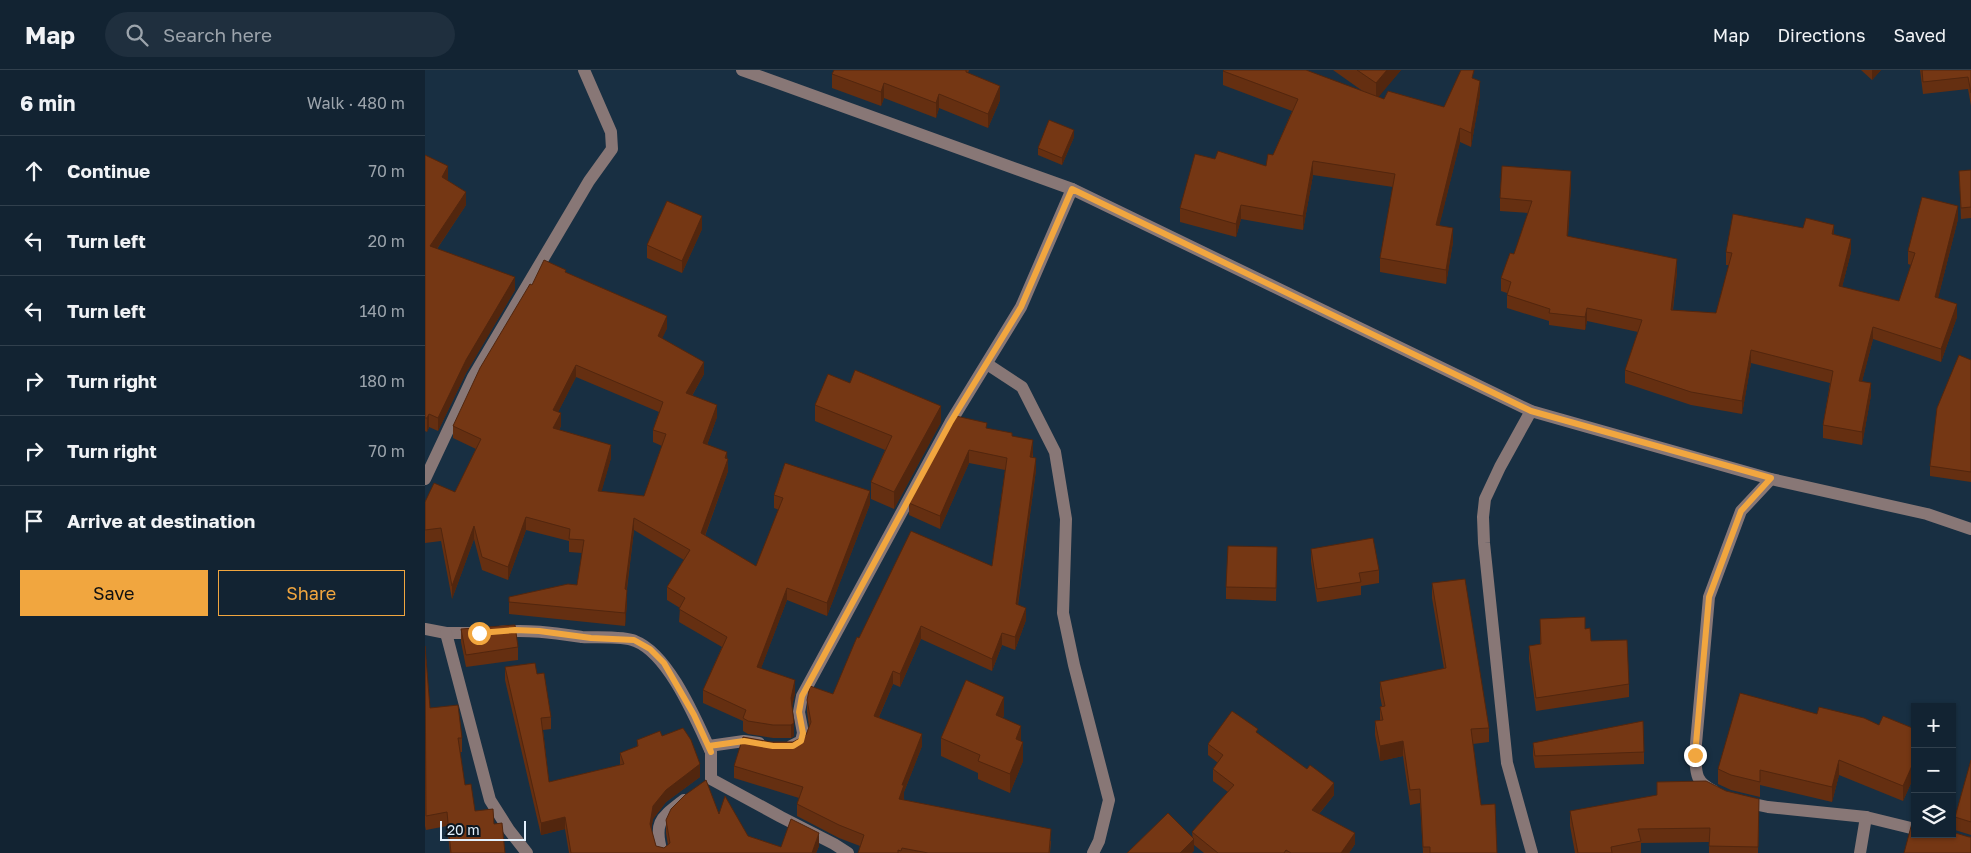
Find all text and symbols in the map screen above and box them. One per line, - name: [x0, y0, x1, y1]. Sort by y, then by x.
- search box: [105, 12, 455, 57]
- text: Map: [25, 20, 75, 49]
- icon: search: [123, 21, 151, 49]
- text: Search here: [163, 23, 272, 46]
- text: Map: [1713, 24, 1749, 46]
- text: Directions: [1777, 24, 1865, 46]
- text: Saved: [1893, 24, 1946, 46]
- text: 6 min: [20, 90, 75, 116]
- text: Walk · 480 m: [307, 93, 405, 113]
- icon: ahead: [20, 157, 48, 185]
- text: Continue: [67, 159, 150, 182]
- text: 70 m: [368, 161, 405, 181]
- icon: left: [20, 227, 48, 255]
- text: Turn left: [67, 229, 146, 252]
- text: 20 m: [368, 231, 405, 251]
- icon: left: [20, 297, 48, 325]
- text: Turn left: [67, 299, 146, 322]
- text: 140 m: [359, 301, 405, 321]
- icon: right: [20, 367, 48, 395]
- text: Turn right: [67, 369, 157, 392]
- text: 180 m: [359, 371, 405, 391]
- icon: right: [20, 437, 48, 465]
- text: Turn right: [67, 439, 157, 462]
- text: 70 m: [368, 441, 405, 461]
- icon: arrive: [20, 507, 48, 535]
- text: Arrive at destination: [67, 509, 255, 532]
- button: Save: [20, 570, 208, 616]
- button: Share: [218, 570, 405, 616]
- route start: [468, 622, 491, 645]
- map controls: [1911, 703, 1956, 838]
- button: +: [1911, 703, 1956, 748]
- route end: [1684, 744, 1707, 767]
- button: −: [1911, 748, 1956, 793]
- button: layers: [1911, 793, 1956, 838]
- scale bar: [440, 818, 526, 841]
- text: 20 m: [447, 821, 480, 838]

